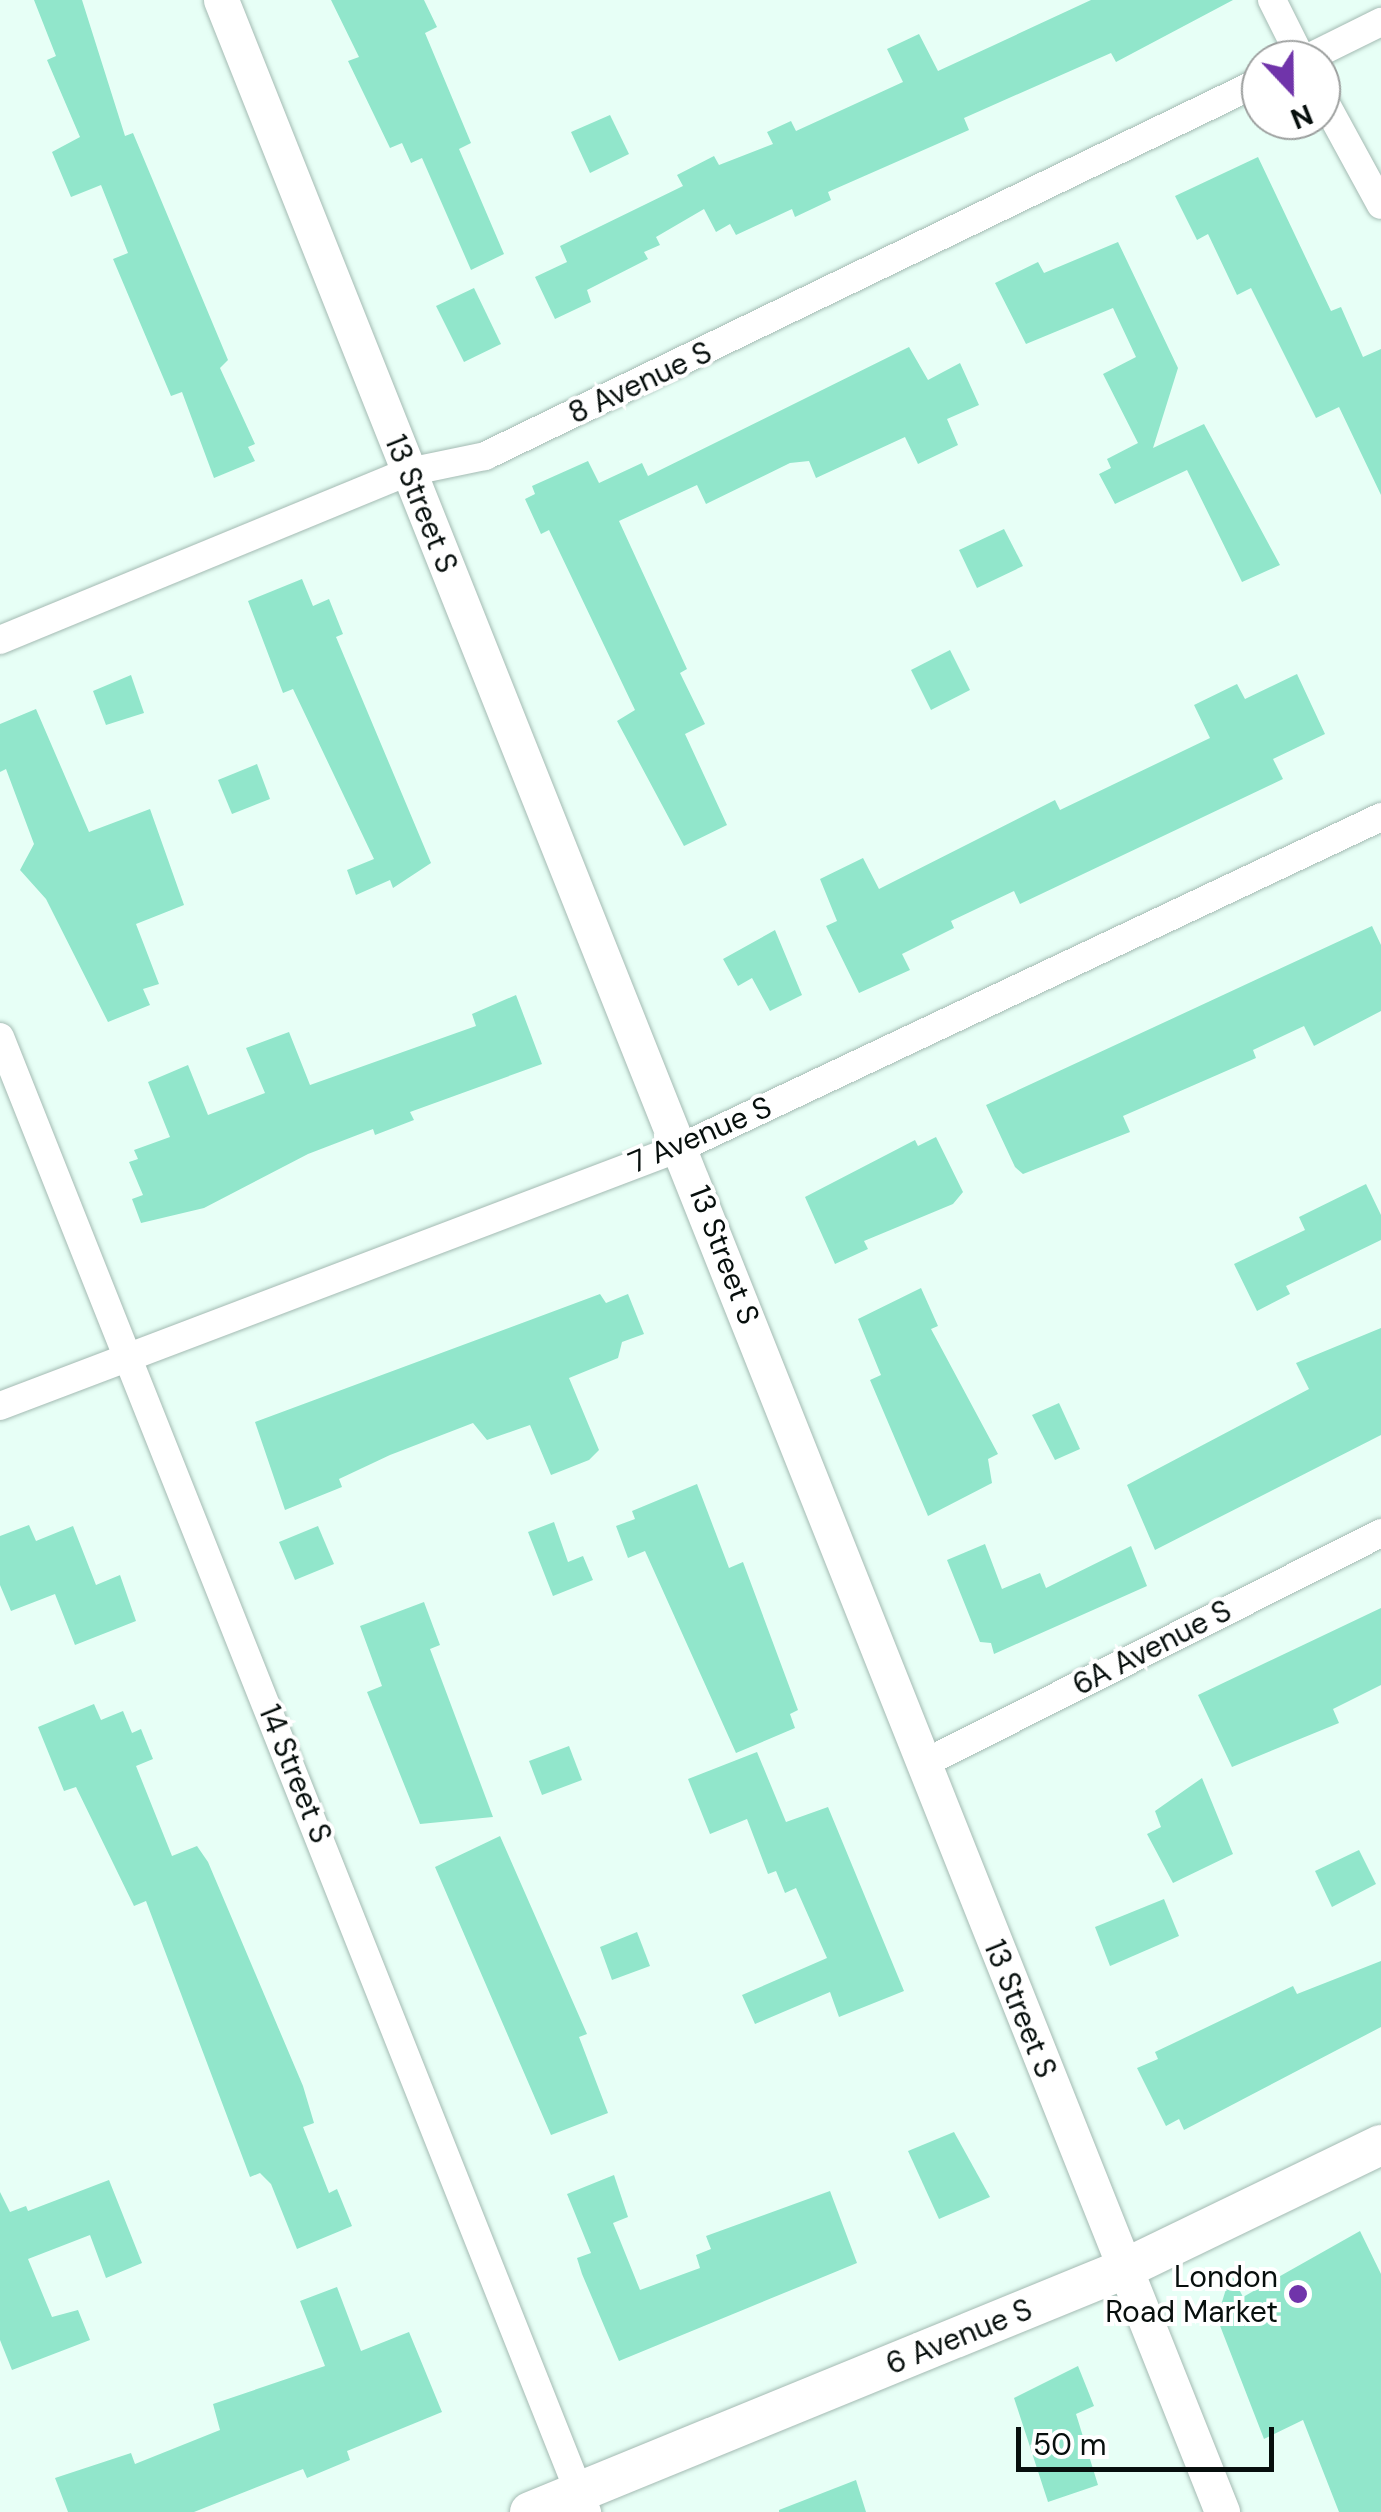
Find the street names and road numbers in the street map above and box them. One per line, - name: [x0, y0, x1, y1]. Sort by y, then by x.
- street label: 8 Avenue S: [563, 334, 717, 432]
- street label: 13 Street S: [377, 430, 465, 578]
- street label: 7 Avenue S: [623, 1089, 777, 1181]
- street label: 13 Street S: [681, 1181, 767, 1329]
- street label: 6A Avenue S: [1067, 1593, 1237, 1703]
- street label: 14 Street S: [251, 1700, 339, 1848]
- street label: 13 Street S: [976, 1935, 1064, 2083]
- street label: 6 Avenue S: [881, 2291, 1037, 2383]

